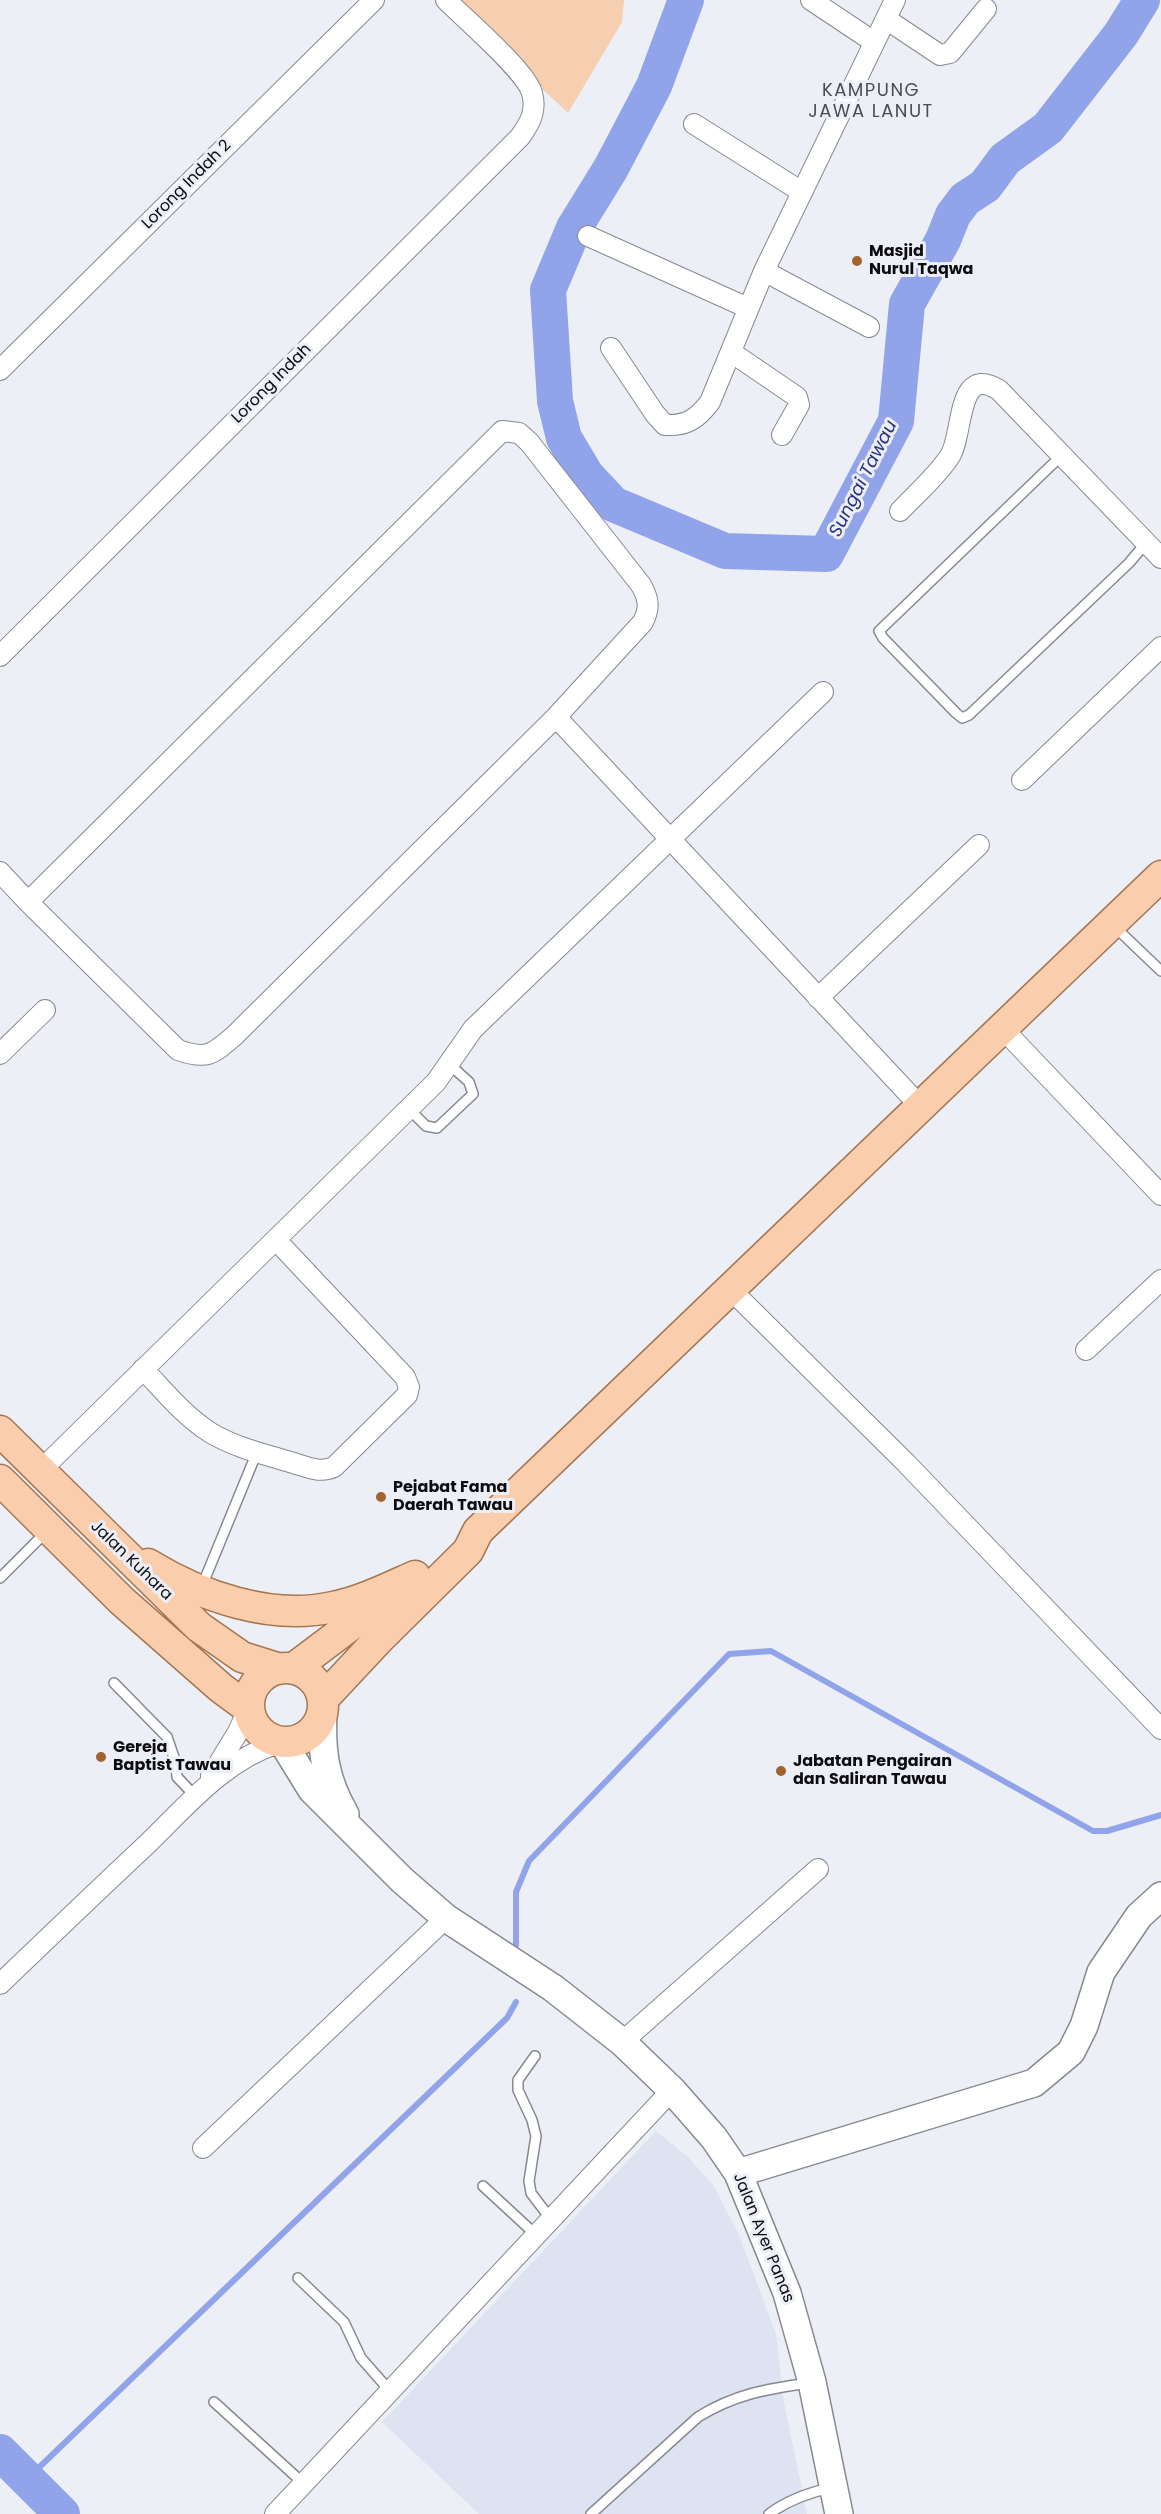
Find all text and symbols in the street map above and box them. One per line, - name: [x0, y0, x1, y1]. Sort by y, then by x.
- district label: KAMPUNG JAWA LANUT: [808, 80, 934, 122]
- street label: Lorong Indah 2: [138, 136, 236, 234]
- place label: Masjid Nurul Taqwa: [869, 242, 973, 280]
- marker: Masjid Nurul Taqwa: [850, 254, 864, 268]
- street label: Lorong Indah: [228, 340, 316, 428]
- water label: Sungai Tawau: [825, 417, 903, 541]
- place label: Pejabat Fama Daerah Tawau: [393, 1478, 513, 1516]
- marker: Pejabat Fama Daerah Tawau: [374, 1490, 388, 1504]
- street label: Jalan Kuhara: [86, 1517, 176, 1605]
- place label: Gereja Baptist Tawau: [113, 1738, 231, 1776]
- marker: Gereja Baptist Tawau: [94, 1750, 108, 1764]
- place label: Jabatan Pengairan dan Saliran Tawau: [793, 1752, 952, 1790]
- marker: Jabatan Pengairan dan Saliran Tawau: [774, 1764, 788, 1778]
- street label: Jalan Ayer Panas: [728, 2170, 798, 2306]

